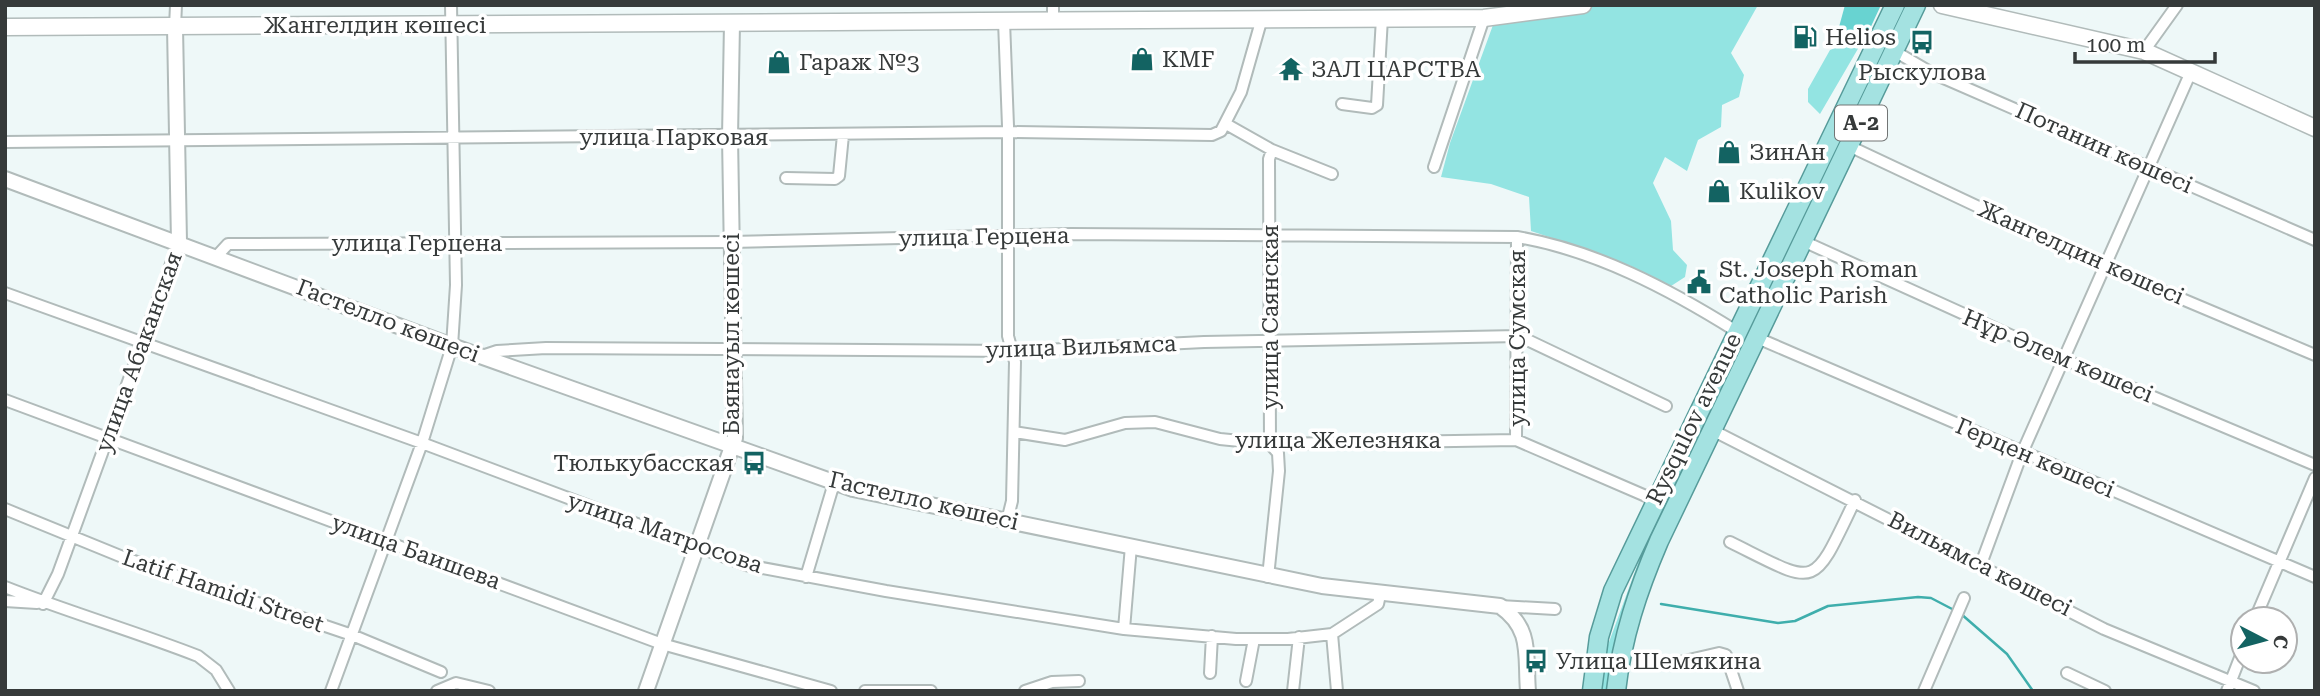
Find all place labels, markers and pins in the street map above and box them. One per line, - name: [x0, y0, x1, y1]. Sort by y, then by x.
- fuel station icon: Helios: [1791, 23, 1819, 51]
- place label: Helios: [1825, 24, 1896, 51]
- bus stop icon: Рыскулова: [1908, 28, 1936, 56]
- shop icon: KMF: [1128, 45, 1156, 73]
- place label: KMF: [1162, 46, 1214, 73]
- shop icon: Гараж №3: [765, 48, 793, 76]
- place label: Гараж №3: [799, 49, 920, 76]
- temple icon: ЗАЛ ЦАРСТВА: [1277, 55, 1305, 83]
- place label: ЗАЛ ЦАРСТВА: [1311, 56, 1481, 83]
- place label: Рыскулова: [1858, 59, 1987, 86]
- shop icon: ЗинАн: [1715, 138, 1743, 166]
- place label: ЗинАн: [1749, 139, 1826, 166]
- shop icon: Kulikov: [1705, 177, 1733, 205]
- place label: Kulikov: [1739, 178, 1825, 205]
- place label: St. Joseph Roman Catholic Parish: [1719, 256, 1918, 309]
- public building icon: St. Joseph Roman Catholic Parish: [1685, 268, 1713, 296]
- bus stop icon: Тюлькубасская: [740, 449, 768, 477]
- place label: Тюлькубасская: [553, 450, 734, 477]
- bus stop icon: Улица Шемякина: [1522, 647, 1550, 675]
- place label: Улица Шемякина: [1556, 648, 1762, 675]

